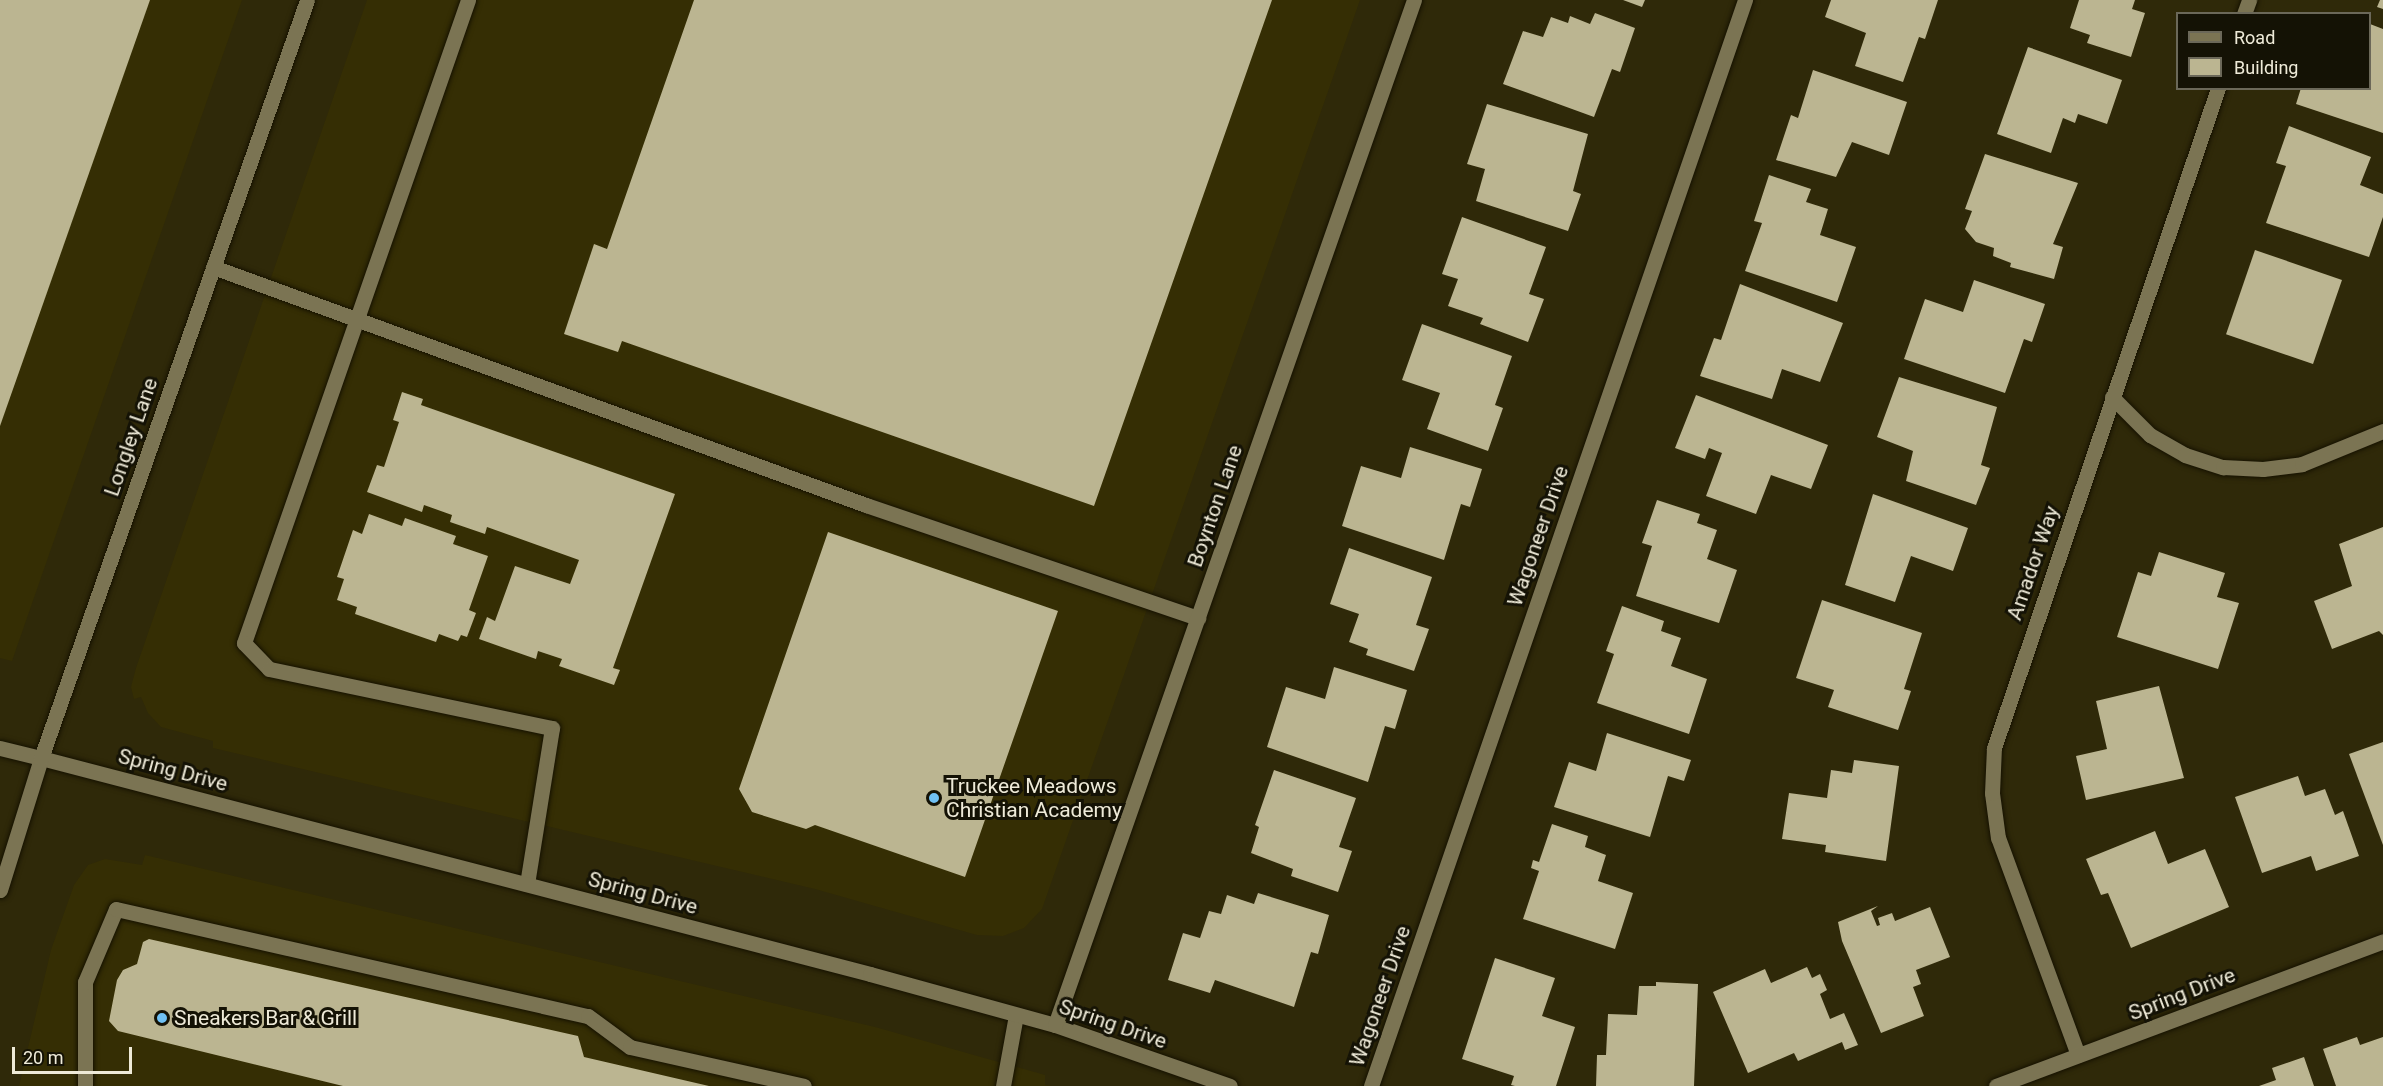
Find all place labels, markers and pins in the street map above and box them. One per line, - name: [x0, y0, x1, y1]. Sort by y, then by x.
- place label: Truckee Meadows Christian Academy: [946, 773, 1122, 823]
- marker: Truckee Meadows Christian Academy: [927, 791, 941, 805]
- place label: Sneakers Bar & Grill: [174, 1005, 357, 1031]
- marker: Sneakers Bar & Grill: [155, 1011, 169, 1025]

